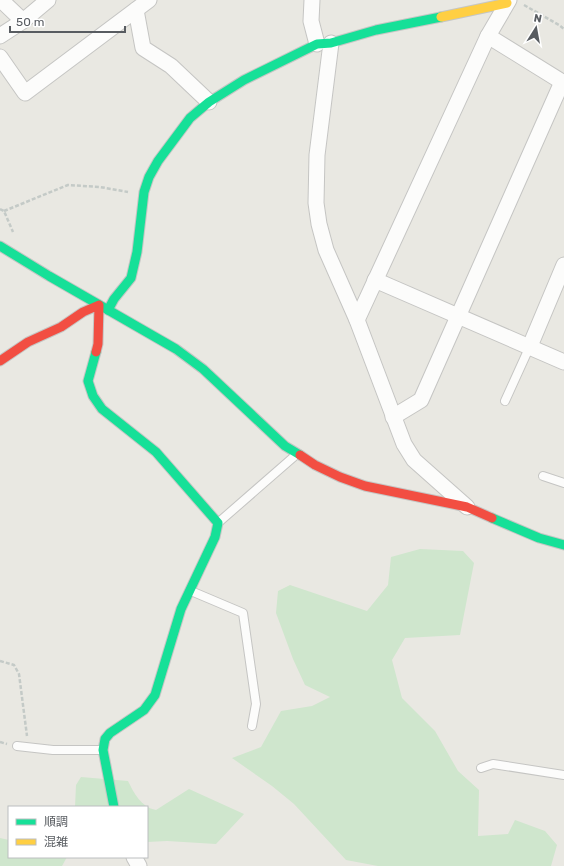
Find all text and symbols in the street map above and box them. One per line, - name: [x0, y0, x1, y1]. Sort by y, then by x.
- scale bar: [10, 8, 125, 34]
- north arrow: [516, 8, 556, 48]
- text: N: [533, 12, 543, 26]
- text: 50 m: [16, 15, 44, 29]
- legend: [8, 806, 148, 858]
- text: 順調: [44, 815, 68, 829]
- text: 混雑: [44, 835, 68, 849]

